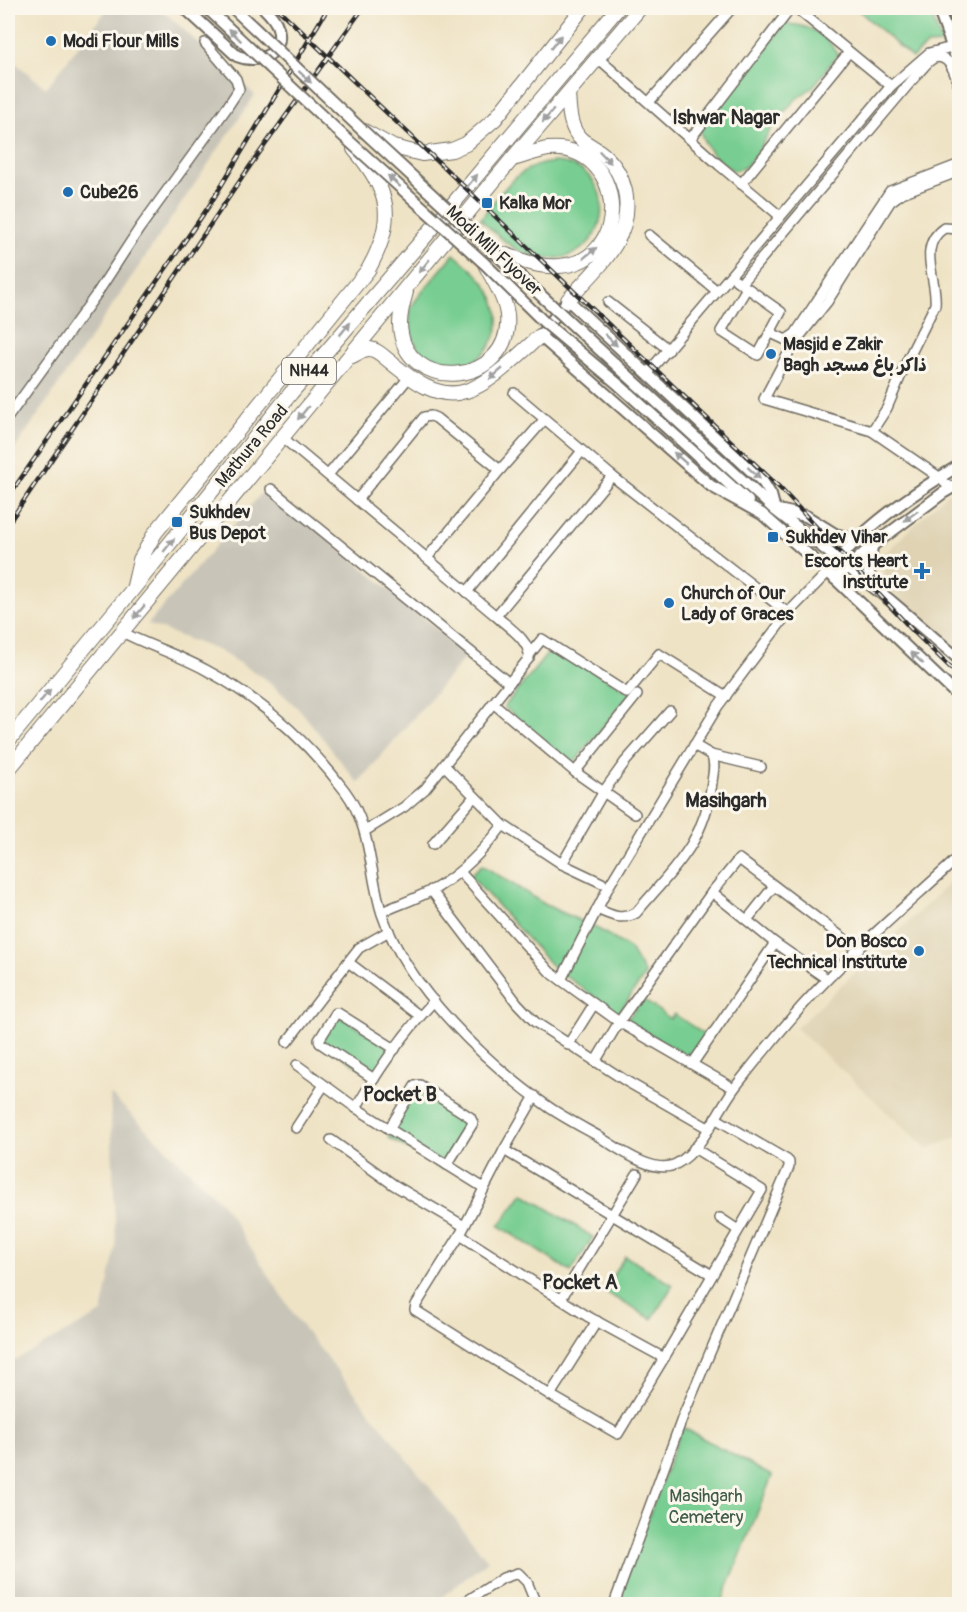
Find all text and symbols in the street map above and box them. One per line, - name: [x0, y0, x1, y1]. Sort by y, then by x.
- one-way arrow: [228, 28, 243, 42]
- place label: Modi Flour Mills: [63, 30, 179, 53]
- marker: Modi Flour Mills: [44, 34, 58, 48]
- one-way arrow: [549, 34, 562, 50]
- one-way arrow: [298, 70, 313, 84]
- district label: Ishwar Nagar: [672, 105, 781, 130]
- one-way arrow: [542, 108, 555, 123]
- one-way arrow: [598, 150, 612, 165]
- one-way arrow: [465, 174, 478, 189]
- one-way arrow: [387, 175, 401, 189]
- place label: Cube26: [80, 181, 138, 204]
- marker: Cube26: [61, 185, 75, 199]
- place label: Kalka Mor: [499, 192, 572, 215]
- marker: Kalka Mor: [480, 196, 494, 210]
- street label: Modi Mill Flyover: [441, 201, 547, 302]
- one-way arrow: [582, 246, 598, 259]
- one-way arrow: [417, 258, 430, 274]
- one-way arrow: [338, 322, 351, 337]
- one-way arrow: [603, 333, 618, 346]
- place label: Masjid e Zakir Bagh ذاکر باغ مسجد: [783, 333, 927, 377]
- marker: Masjid e Zakir Bagh ذاکر باغ مسجد: [764, 347, 778, 361]
- road number: NH44: [282, 358, 336, 384]
- one-way arrow: [488, 367, 503, 380]
- street label: Mathura Road: [211, 400, 293, 492]
- one-way arrow: [297, 405, 310, 420]
- one-way arrow: [673, 452, 688, 465]
- one-way arrow: [746, 466, 761, 480]
- place label: Sukhdev Bus Depot: [189, 501, 267, 545]
- one-way arrow: [904, 510, 919, 522]
- marker: Sukhdev Bus Depot: [170, 515, 184, 529]
- place label: Sukhdev Vihar: [785, 526, 888, 549]
- marker: Sukhdev Vihar: [766, 530, 780, 544]
- one-way arrow: [162, 537, 175, 553]
- place label: Escorts Heart Institute: [805, 550, 909, 594]
- marker: Escorts Heart Institute: [913, 562, 931, 580]
- place label: Church of Our Lady of Graces: [681, 582, 795, 626]
- marker: Church of Our Lady of Graces: [662, 596, 676, 610]
- one-way arrow: [133, 604, 146, 619]
- one-way arrow: [910, 651, 924, 665]
- one-way arrow: [38, 689, 51, 704]
- district label: Masihgarh: [685, 788, 767, 813]
- place label: Don Bosco Technical Institute: [766, 930, 908, 974]
- marker: Don Bosco Technical Institute: [912, 944, 926, 958]
- district label: Pocket B: [363, 1082, 437, 1107]
- district label: Pocket A: [542, 1270, 618, 1295]
- park label: Masihgarh Cemetery: [669, 1485, 744, 1529]

